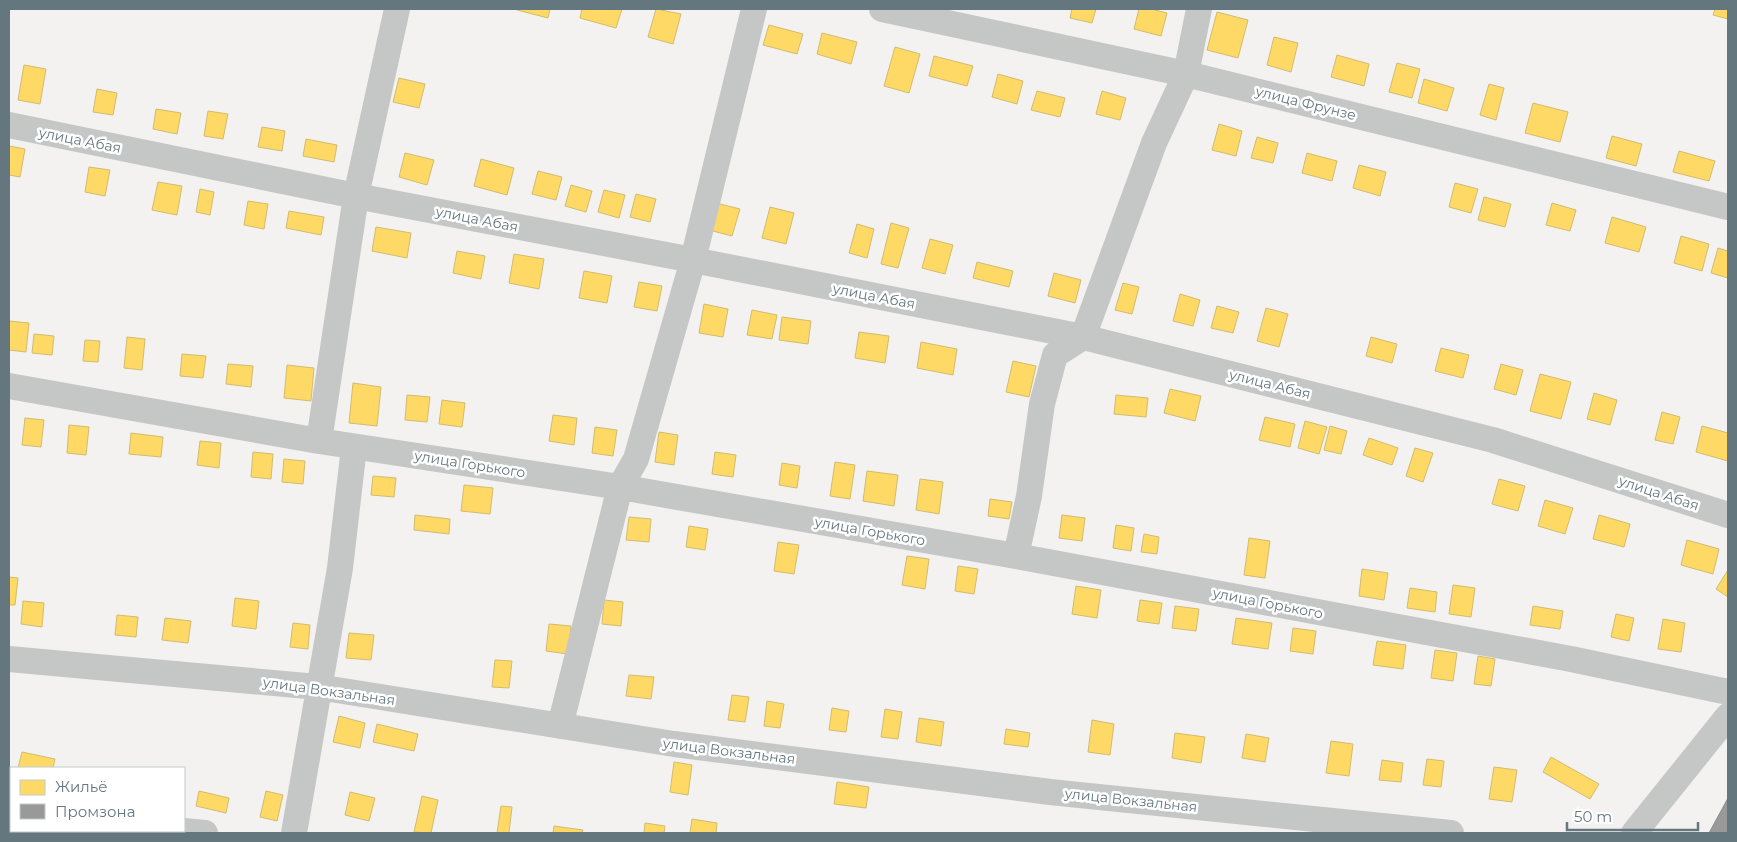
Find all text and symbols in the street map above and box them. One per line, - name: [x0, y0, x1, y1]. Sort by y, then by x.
- street label: улица Фрунзе: [1253, 82, 1358, 124]
- street label: улица Абая: [36, 123, 123, 157]
- street label: улица Абая: [433, 202, 520, 236]
- street label: улица Абая: [830, 279, 917, 313]
- street label: улица Абая: [1226, 365, 1313, 403]
- street label: улица Горького: [412, 446, 527, 482]
- street label: улица Абая: [1616, 471, 1701, 514]
- street label: улица Горького: [812, 512, 927, 550]
- street label: улица Горького: [1210, 583, 1325, 623]
- street label: улица Вокзальная: [261, 673, 396, 709]
- street label: улица Вокзальная: [661, 734, 796, 768]
- legend: [10, 767, 185, 832]
- text: Жильё: [55, 777, 108, 796]
- street label: улица Вокзальная: [1063, 784, 1198, 816]
- scale bar: [1567, 800, 1698, 832]
- text: Промзона: [55, 802, 135, 821]
- text: 50 m: [1574, 807, 1612, 826]

